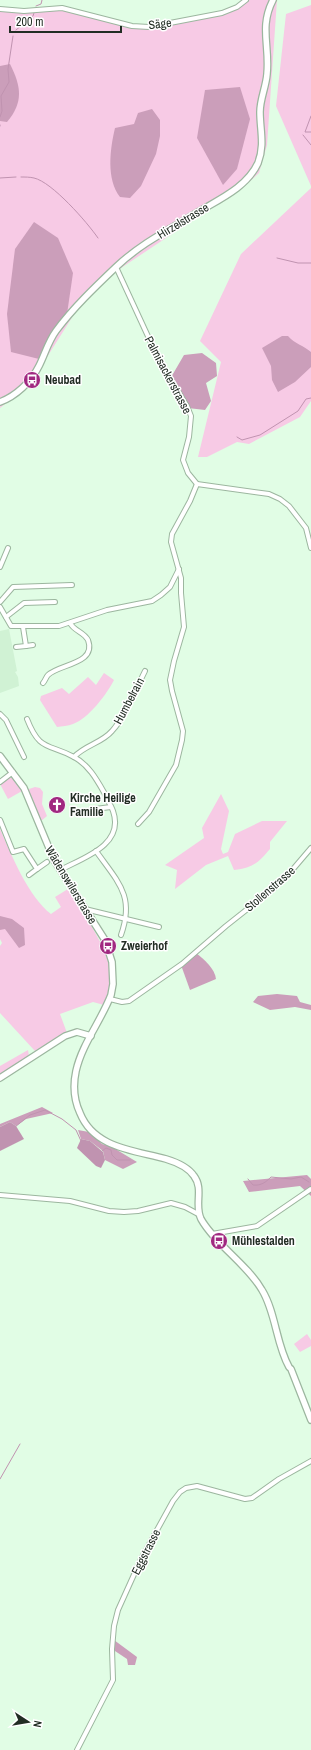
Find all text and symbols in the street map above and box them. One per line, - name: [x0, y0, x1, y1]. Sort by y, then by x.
- scale bar: [10, 8, 121, 34]
- text: 200 m: [16, 14, 43, 30]
- street label: Säge: [148, 15, 172, 33]
- street label: Hirzelstrasse: [154, 199, 212, 243]
- street label: Palmisackerstrasse: [141, 333, 195, 417]
- bus stop icon: Neubad: [22, 370, 42, 390]
- place label: Neubad: [45, 372, 81, 388]
- street label: Humbelrain: [110, 675, 148, 727]
- place label: Kirche Heilige Familie: [70, 790, 136, 820]
- church icon: Kirche Heilige Familie: [47, 795, 67, 815]
- street label: Wädenswilerstrasse: [41, 843, 101, 927]
- street label: Stollenstrasse: [241, 863, 299, 915]
- bus stop icon: Zweierhof: [98, 936, 118, 956]
- place label: Zweierhof: [121, 938, 168, 954]
- bus stop icon: Mühlestalden: [209, 1231, 229, 1251]
- place label: Mühlestalden: [232, 1233, 295, 1249]
- street label: Eggstrasse: [128, 1526, 164, 1578]
- north arrow: [8, 1702, 48, 1742]
- text: N: [30, 1719, 45, 1729]

